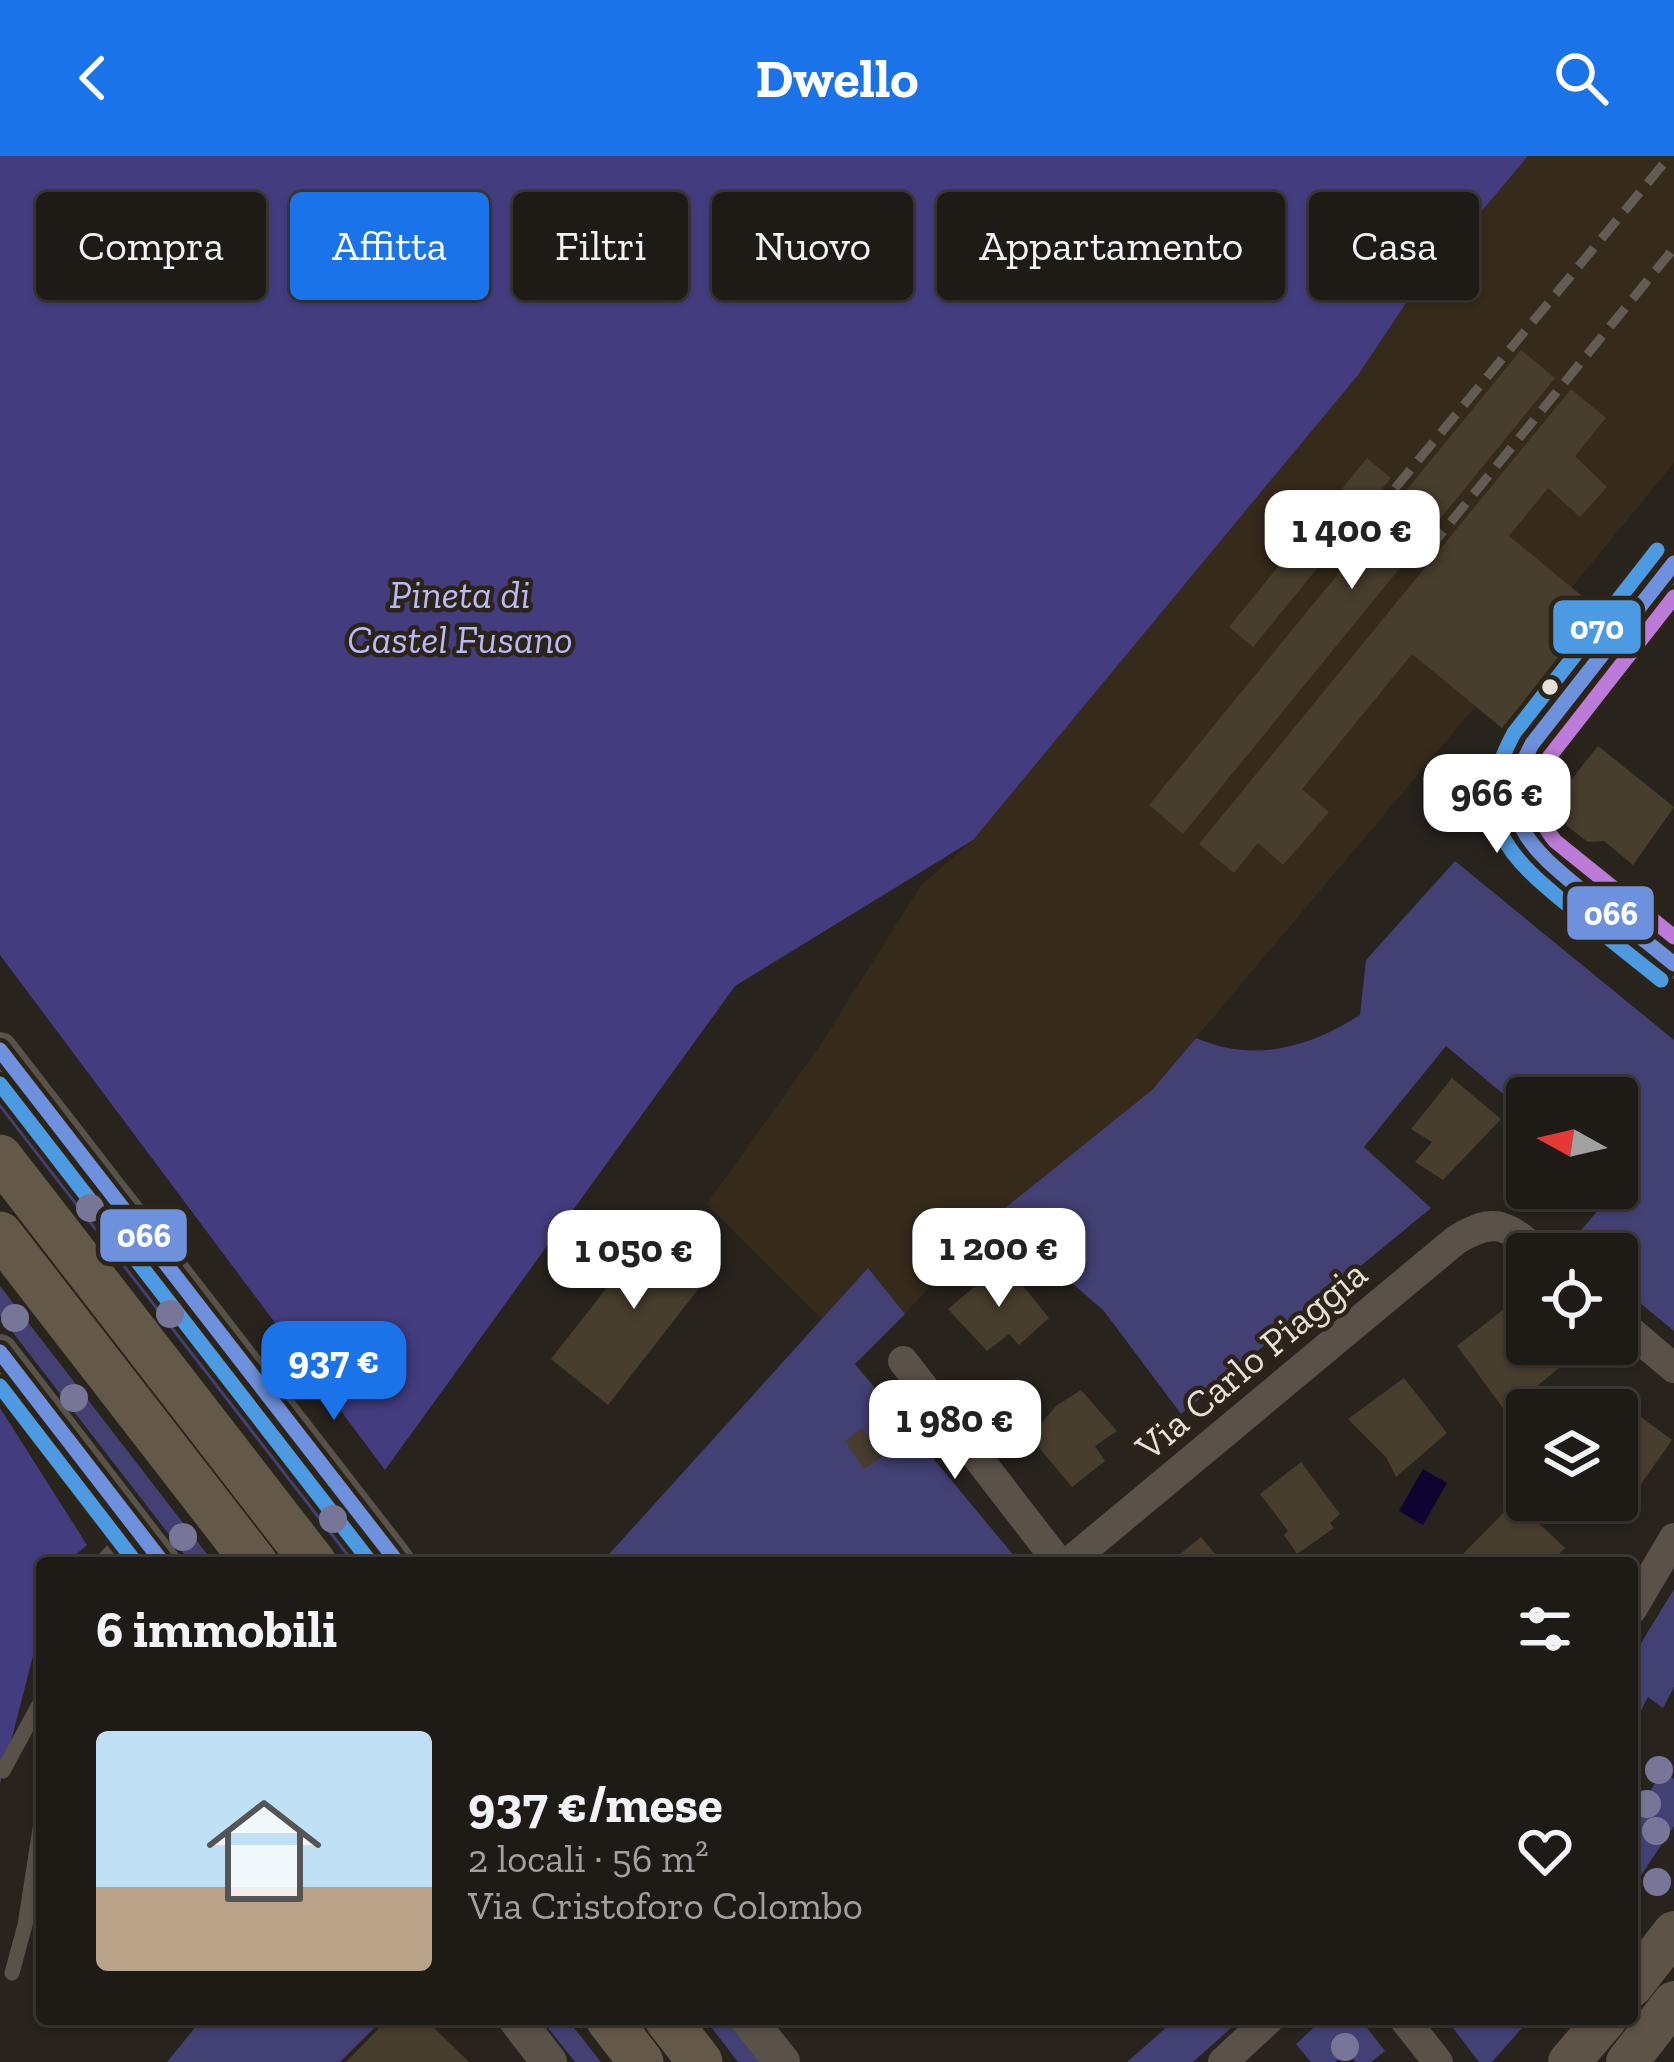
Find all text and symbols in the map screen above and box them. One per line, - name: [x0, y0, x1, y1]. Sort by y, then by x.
- icon: back: [60, 45, 126, 111]
- icon: search: [1548, 45, 1614, 111]
- text: Dwello: [755, 46, 919, 111]
- chip: Compra: [36, 192, 266, 300]
- chip: Affitta: [290, 192, 489, 300]
- chip: Filtri: [513, 192, 688, 300]
- chip: Nuovo: [712, 192, 913, 300]
- chip: Appartamento: [937, 192, 1285, 300]
- chip: Casa: [1309, 192, 1479, 300]
- pin: 1 400 €: [1241, 490, 1463, 592]
- text: 1 400 €: [1292, 505, 1412, 552]
- park label: Pineta di Castel Fusano: [347, 571, 573, 663]
- line badge: 070: [1551, 598, 1643, 656]
- text: 070: [1570, 608, 1624, 647]
- unlabelled marker: [1539, 676, 1561, 698]
- pin: 966 €: [1413, 754, 1581, 856]
- text: 966 €: [1450, 769, 1544, 816]
- line badge: 066: [1565, 884, 1656, 942]
- text: 066: [1584, 894, 1638, 933]
- north arrow: [1506, 1077, 1638, 1209]
- map controls: [1506, 1077, 1638, 1521]
- line badge: 066: [98, 1207, 189, 1264]
- pin: 1 200 €: [888, 1208, 1110, 1310]
- pin: 1 050 €: [523, 1210, 745, 1312]
- text: 066: [117, 1216, 171, 1255]
- text: 1 200 €: [939, 1223, 1059, 1270]
- text: 1 050 €: [575, 1225, 693, 1272]
- button: locate: [1506, 1233, 1638, 1365]
- street label: Via Carlo Piaggia: [1125, 1250, 1376, 1471]
- pin: 937 €: [250, 1321, 418, 1423]
- text: 937 €: [288, 1336, 380, 1383]
- pin: 1 980 €: [844, 1380, 1066, 1482]
- button: layers: [1506, 1389, 1638, 1521]
- text: 1 980 €: [896, 1395, 1014, 1442]
- icon: filters: [1512, 1596, 1578, 1662]
- text: 6 immobili: [96, 1599, 337, 1660]
- text: 937 €/mese: [468, 1774, 723, 1835]
- icon: home: [192, 1779, 336, 1923]
- icon: heart: [1512, 1818, 1578, 1884]
- text: 2 locali · 56 m²: [468, 1835, 708, 1882]
- text: Via Cristoforo Colombo: [468, 1882, 863, 1929]

